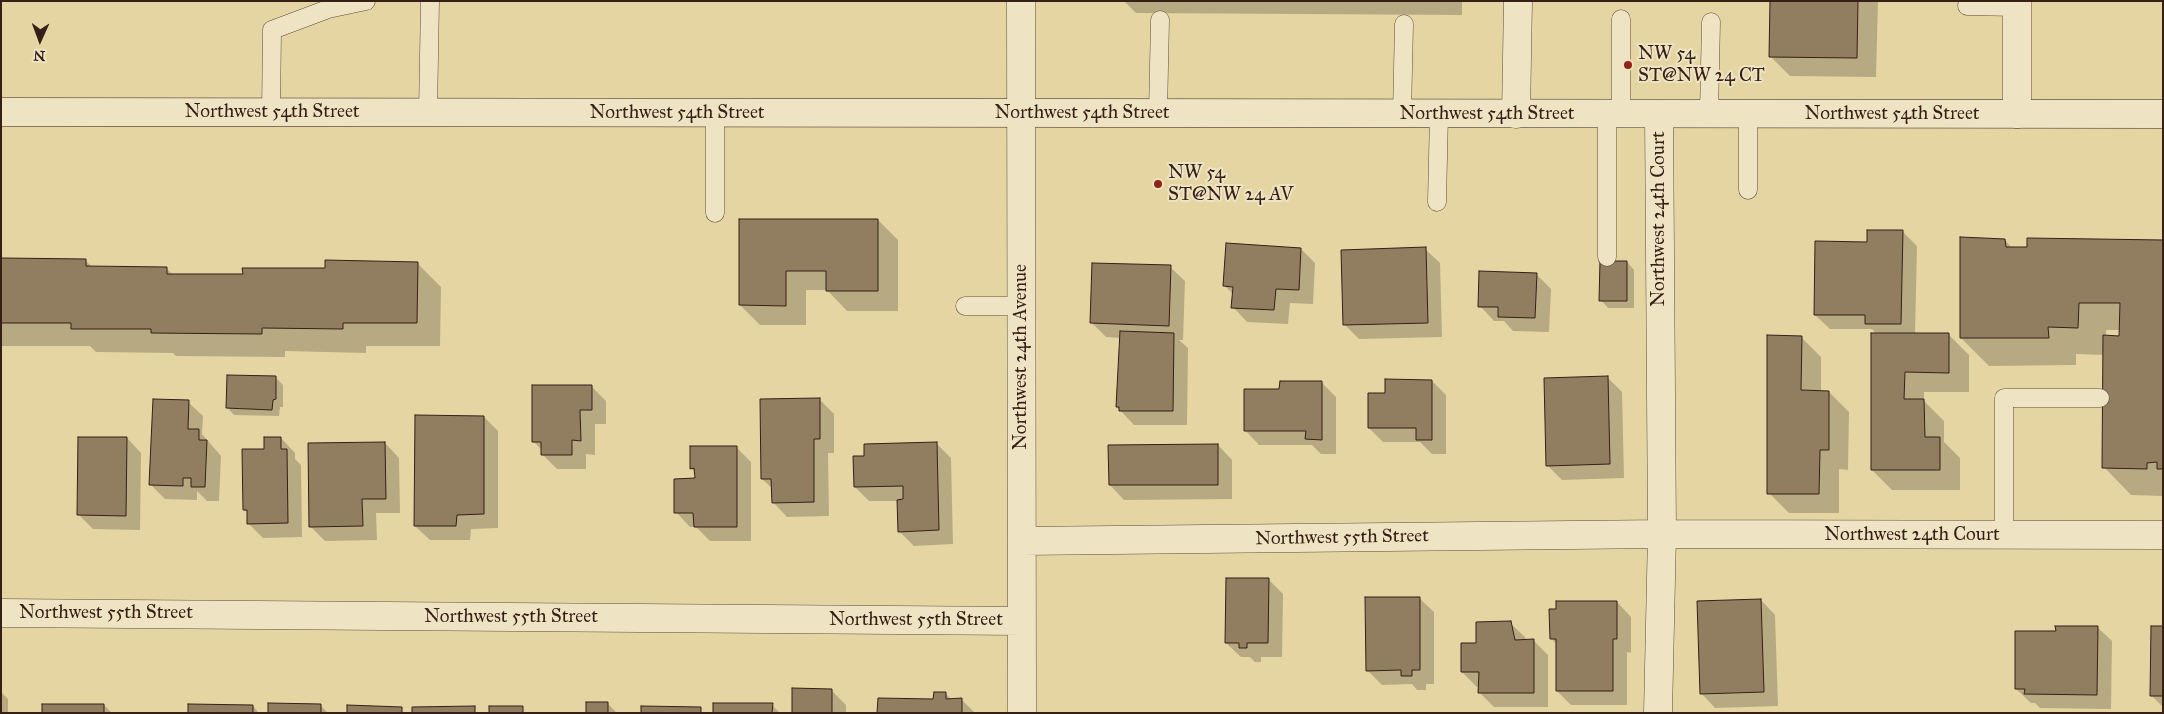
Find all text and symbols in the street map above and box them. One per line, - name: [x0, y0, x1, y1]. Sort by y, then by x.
- north arrow: [15, 15, 65, 65]
- place label: NW 54 ST@NW 24 CT: [1638, 43, 1765, 87]
- text: N: [33, 47, 46, 64]
- marker: NW 54 ST@NW 24 CT: [1622, 59, 1634, 71]
- street label: Northwest 54th Street: [184, 101, 360, 123]
- street label: Northwest 54th Street: [589, 102, 765, 124]
- street label: Northwest 54th Street: [994, 102, 1170, 124]
- street label: Northwest 54th Street: [1399, 103, 1575, 125]
- street label: Northwest 54th Street: [1804, 103, 1980, 125]
- street label: Northwest 24th Court: [1648, 131, 1670, 307]
- place label: NW 54 ST@NW 24 AV: [1168, 162, 1293, 206]
- marker: NW 54 ST@NW 24 AV: [1152, 178, 1164, 190]
- street label: Northwest 24th Avenue: [1010, 264, 1032, 450]
- street label: Northwest 24th Court: [1824, 524, 2000, 546]
- street label: Northwest 55th Street: [1255, 525, 1429, 551]
- street label: Northwest 55th Street: [19, 602, 193, 624]
- street label: Northwest 55th Street: [424, 606, 598, 628]
- street label: Northwest 55th Street: [829, 609, 1003, 631]

